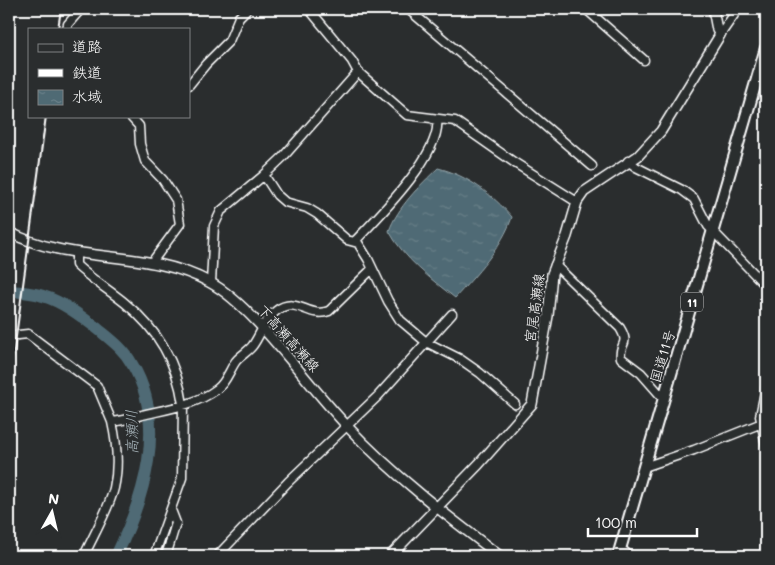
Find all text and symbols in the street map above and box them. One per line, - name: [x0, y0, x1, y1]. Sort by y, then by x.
- legend: [28, 28, 190, 118]
- text: 道路: [72, 36, 102, 56]
- text: 鉄道: [72, 62, 102, 82]
- text: 水域: [72, 86, 102, 106]
- street label: 宮尾高瀬線: [520, 272, 548, 344]
- road number: 11: [681, 292, 703, 312]
- street label: 下高瀬高瀬線: [254, 300, 324, 376]
- street label: 国道11号: [645, 327, 679, 385]
- water label: 高瀬川: [121, 409, 141, 455]
- north arrow: [28, 488, 78, 538]
- text: N: [47, 488, 60, 509]
- scale bar: [588, 505, 696, 537]
- text: 100 m: [595, 512, 637, 532]

